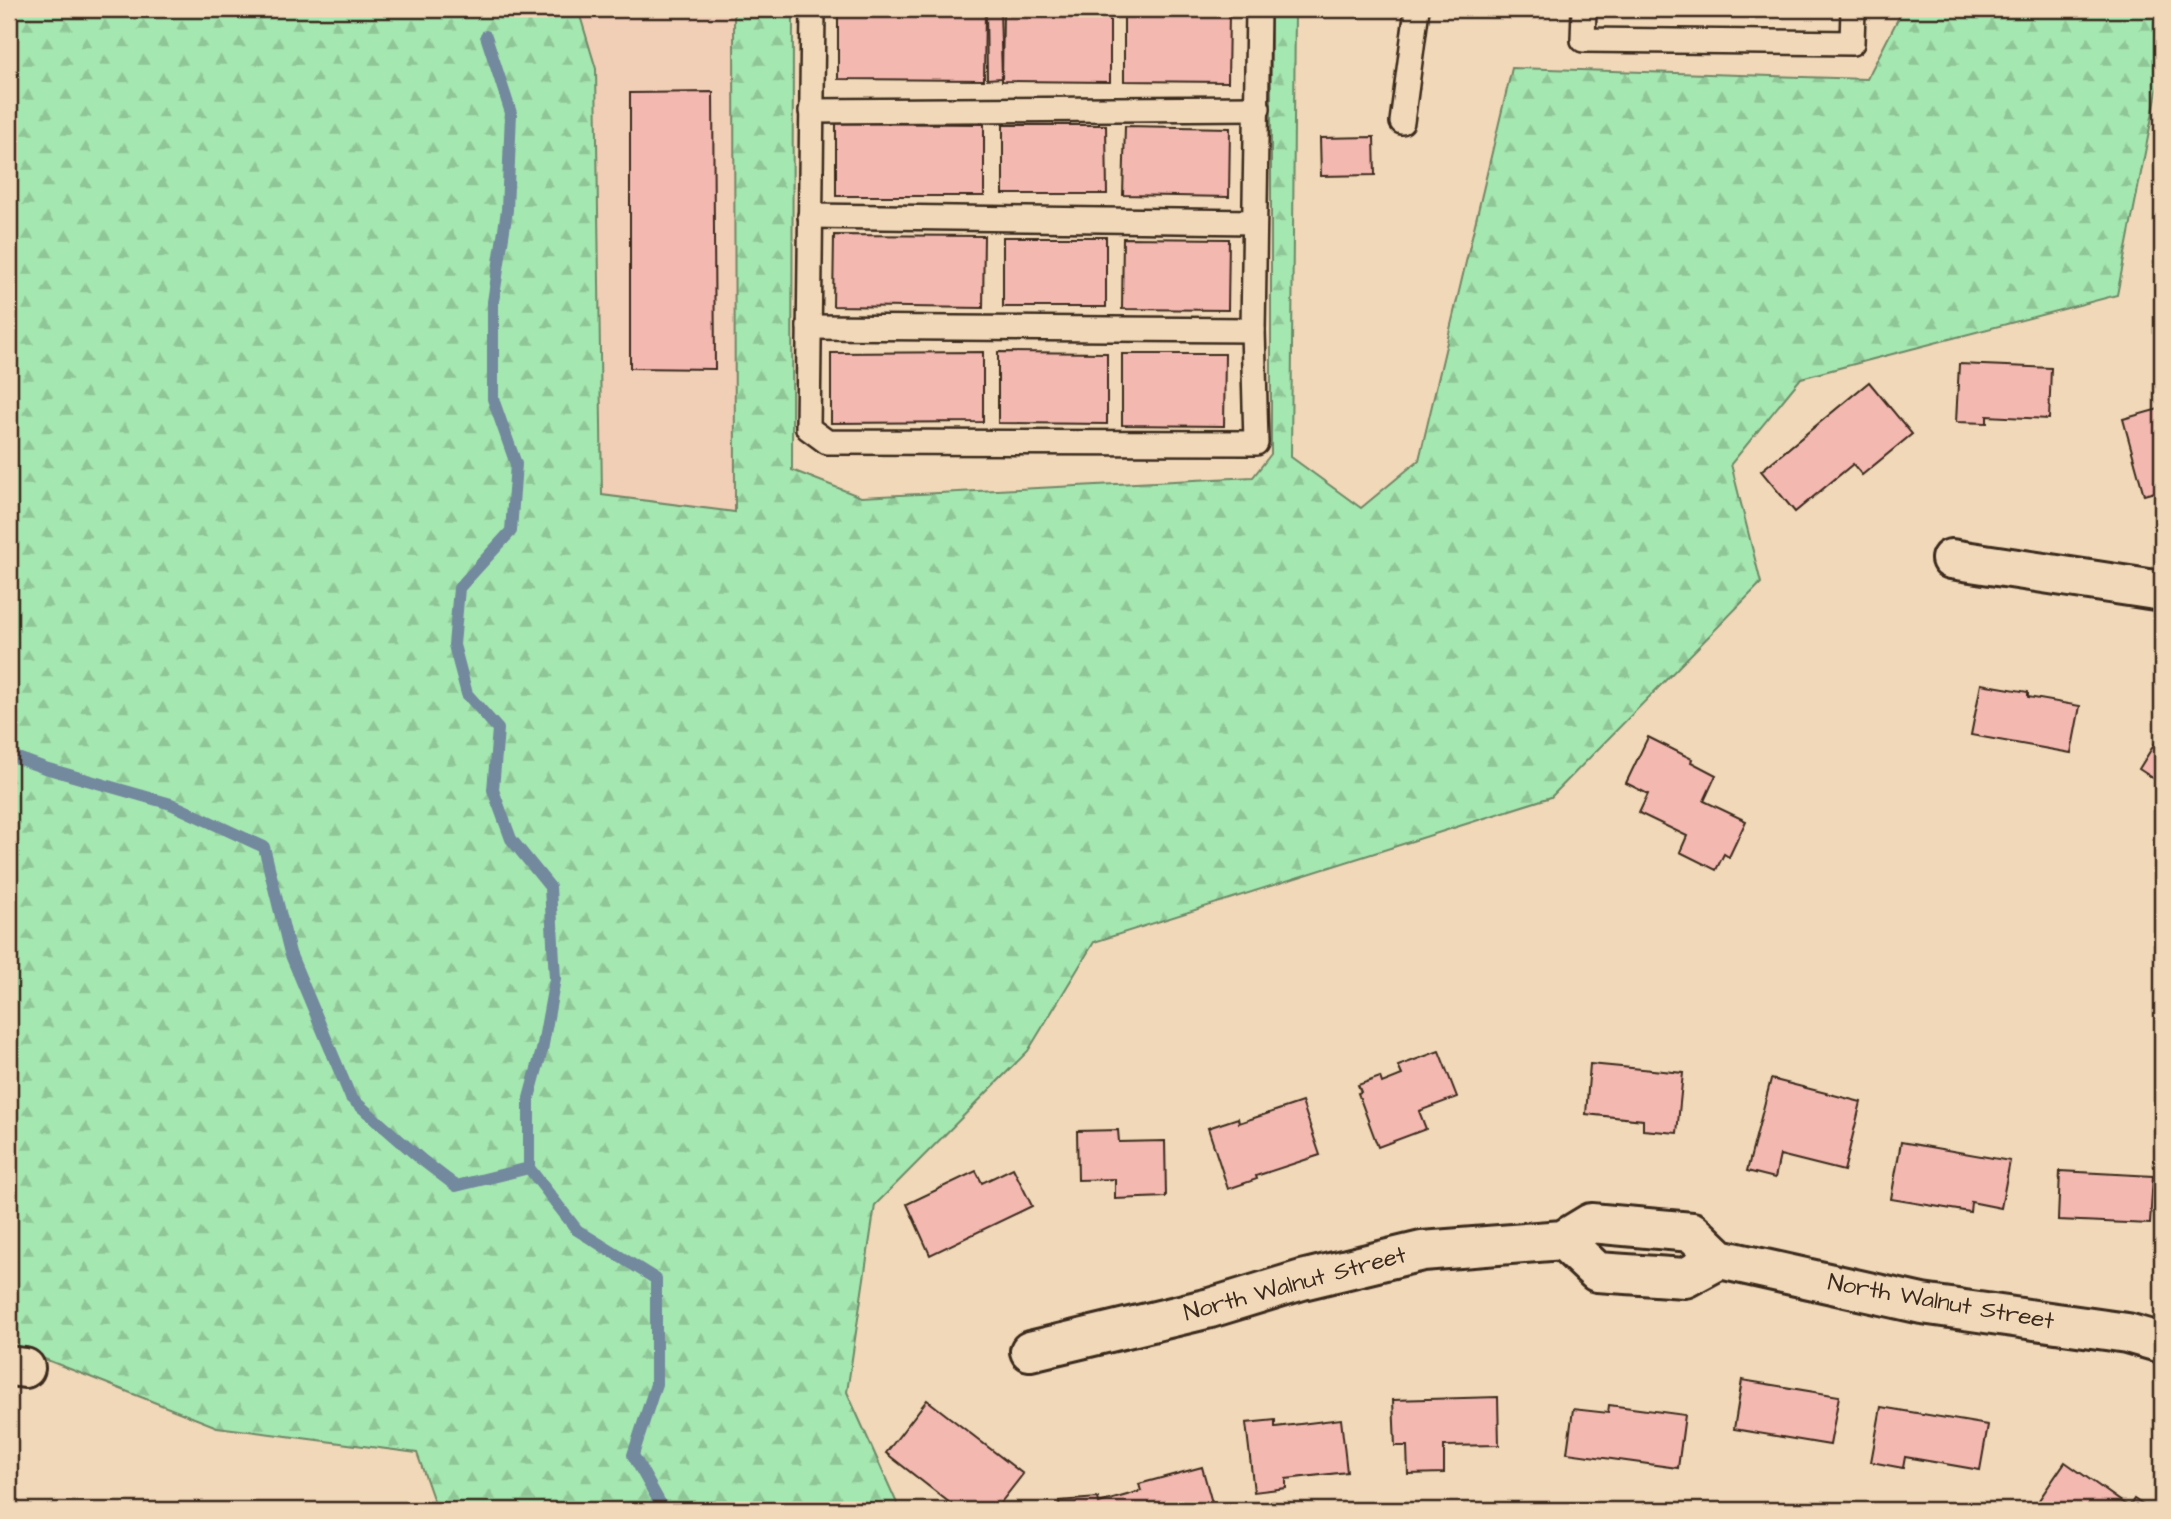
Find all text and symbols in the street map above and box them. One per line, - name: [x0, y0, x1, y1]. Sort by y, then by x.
- street label: North Walnut Street: [1180, 1238, 1410, 1330]
- street label: North Walnut Street: [1825, 1265, 2057, 1339]

